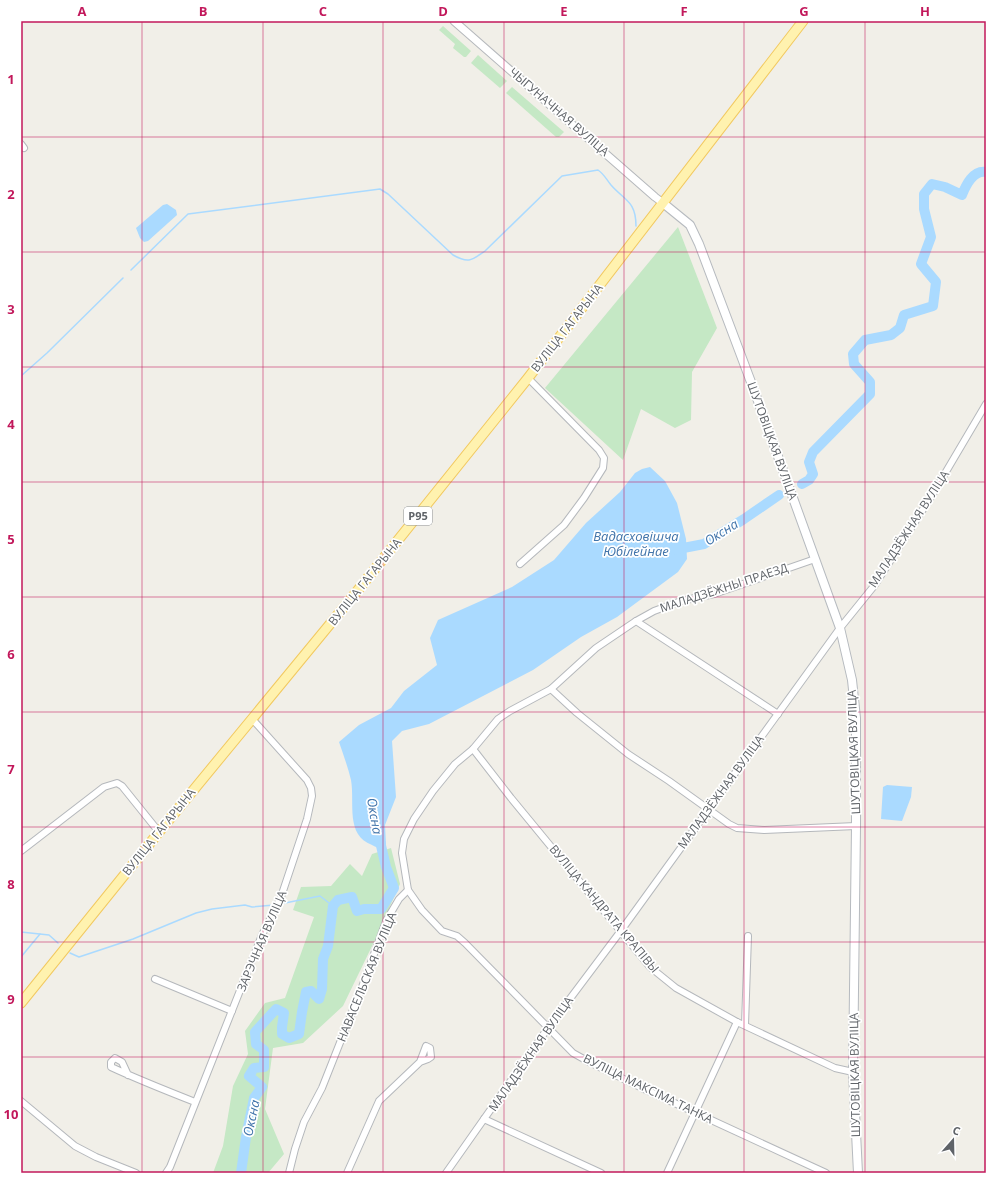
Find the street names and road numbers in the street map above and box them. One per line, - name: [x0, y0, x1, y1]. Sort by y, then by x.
- street label: ЧЫГУНАЧНАЯ ВУЛІЦА: [506, 63, 613, 160]
- street label: ВУЛІЦА ГАГАРЫНА: [527, 280, 607, 375]
- street label: ШУТОВІЦКАЯ ВУЛІЦА: [743, 379, 802, 503]
- street label: МАЛАДЗЁЖНАЯ ВУЛІЦА: [864, 466, 953, 591]
- road number: Р95: [404, 507, 432, 525]
- street label: ВУЛІЦА ГАГАРЫНА: [324, 534, 405, 629]
- street label: МАЛАДЗЁЖНЫ ПРАЕЗД: [658, 559, 790, 616]
- street label: ШУТОВІЦКАЯ ВУЛІЦА: [843, 689, 864, 815]
- street label: МАЛАДЗЁЖНАЯ ВУЛІЦА: [673, 731, 768, 852]
- street label: ВУЛІЦА ГАГАРЫНА: [118, 784, 199, 879]
- street label: ВУЛІЦА КАНДРАТА КРАПІВЫ: [546, 841, 663, 976]
- street label: ЗАРЭЧНАЯ ВУЛІЦА: [233, 887, 291, 994]
- street label: НАВАСЕЛЬСКАЯ ВУЛІЦА: [333, 909, 401, 1044]
- street label: МАЛАДЗЁЖНАЯ ВУЛІЦА: [484, 992, 577, 1115]
- street label: ШУТОВІЦКАЯ ВУЛІЦА: [845, 1012, 864, 1137]
- street label: ВУЛІЦА МАКСІМА ТАНКА: [580, 1050, 716, 1128]

